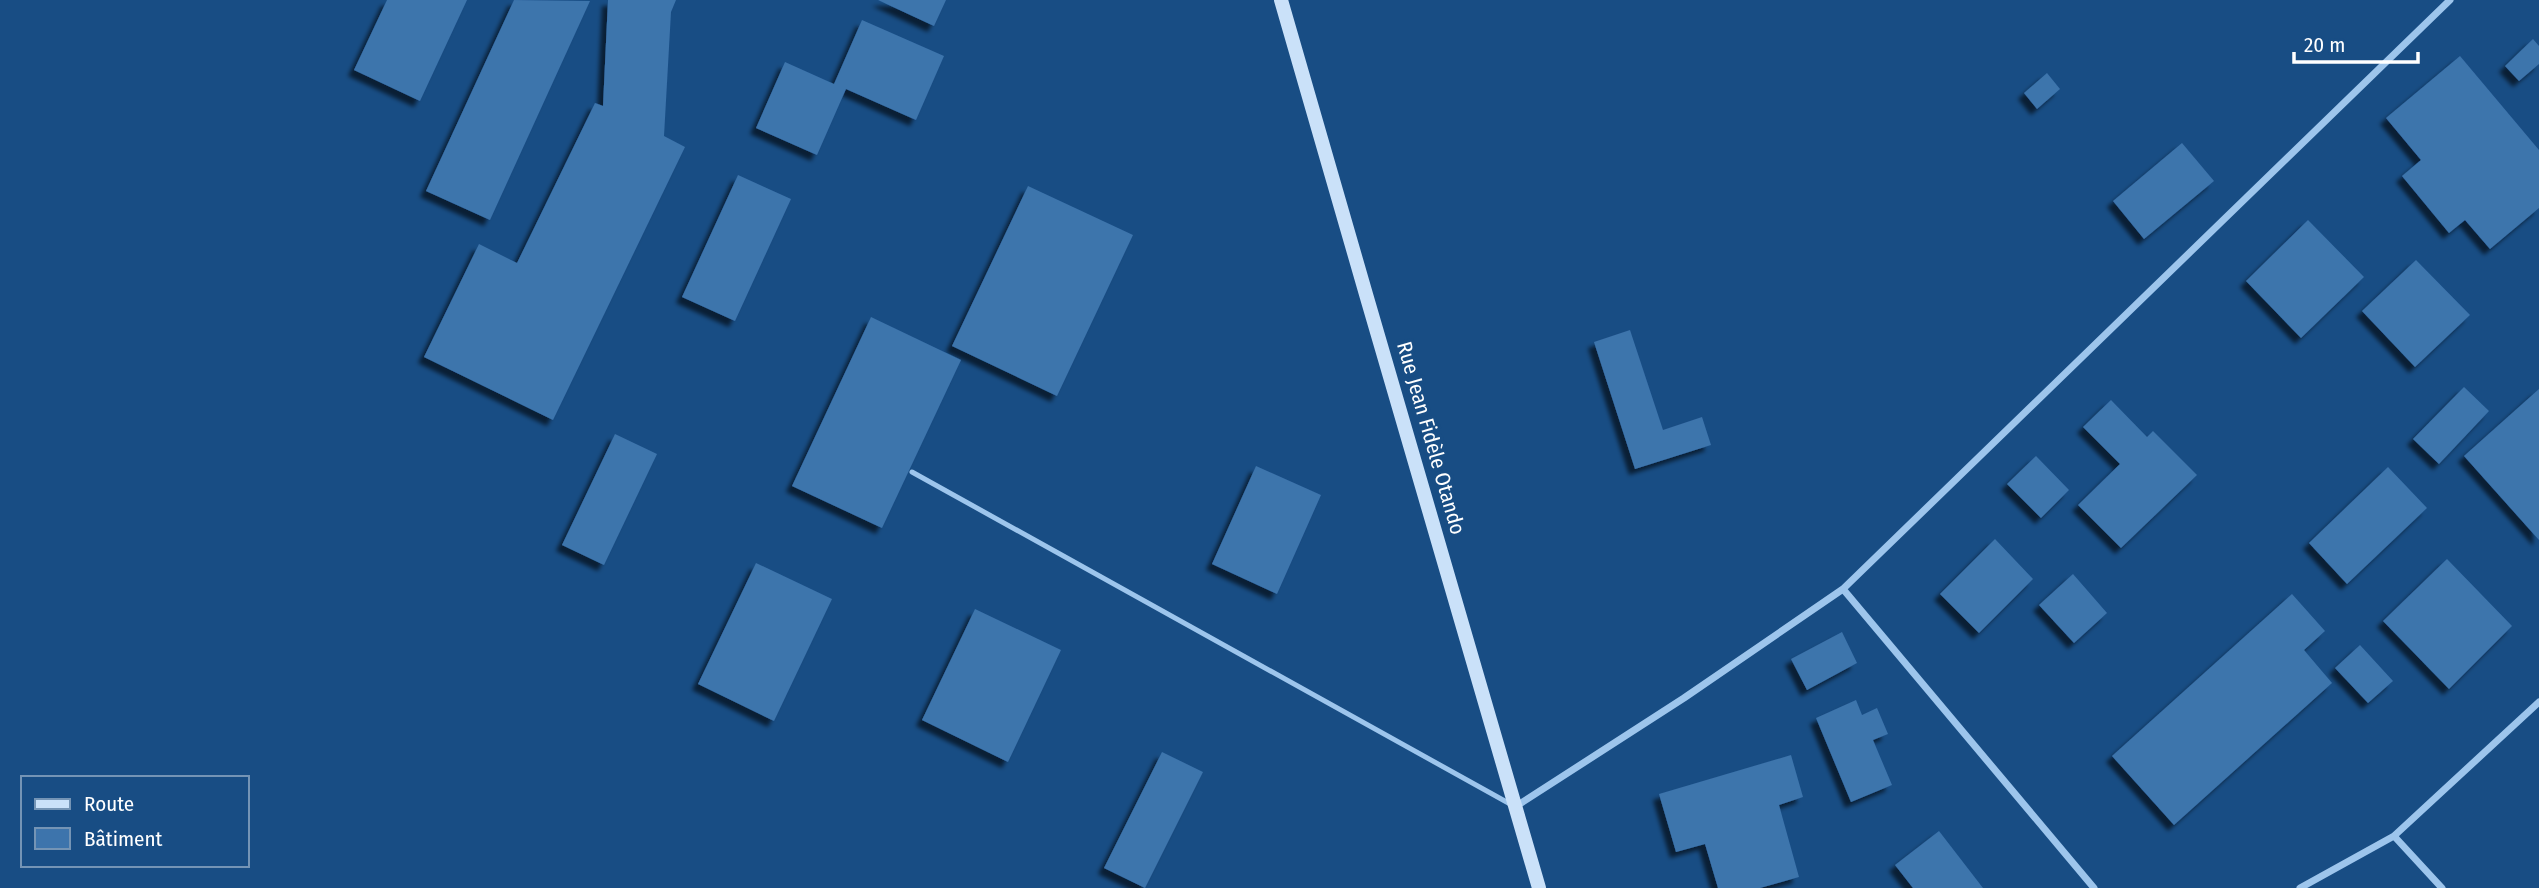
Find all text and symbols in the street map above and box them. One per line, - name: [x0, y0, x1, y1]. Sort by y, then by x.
- scale bar: [2294, 21, 2418, 65]
- text: 20 m: [2304, 32, 2345, 58]
- street label: Rue Jean Fidèle Otando: [1391, 338, 1471, 538]
- legend: [21, 776, 248, 867]
- text: Route: [84, 791, 134, 817]
- text: Bâtiment: [84, 826, 163, 852]

